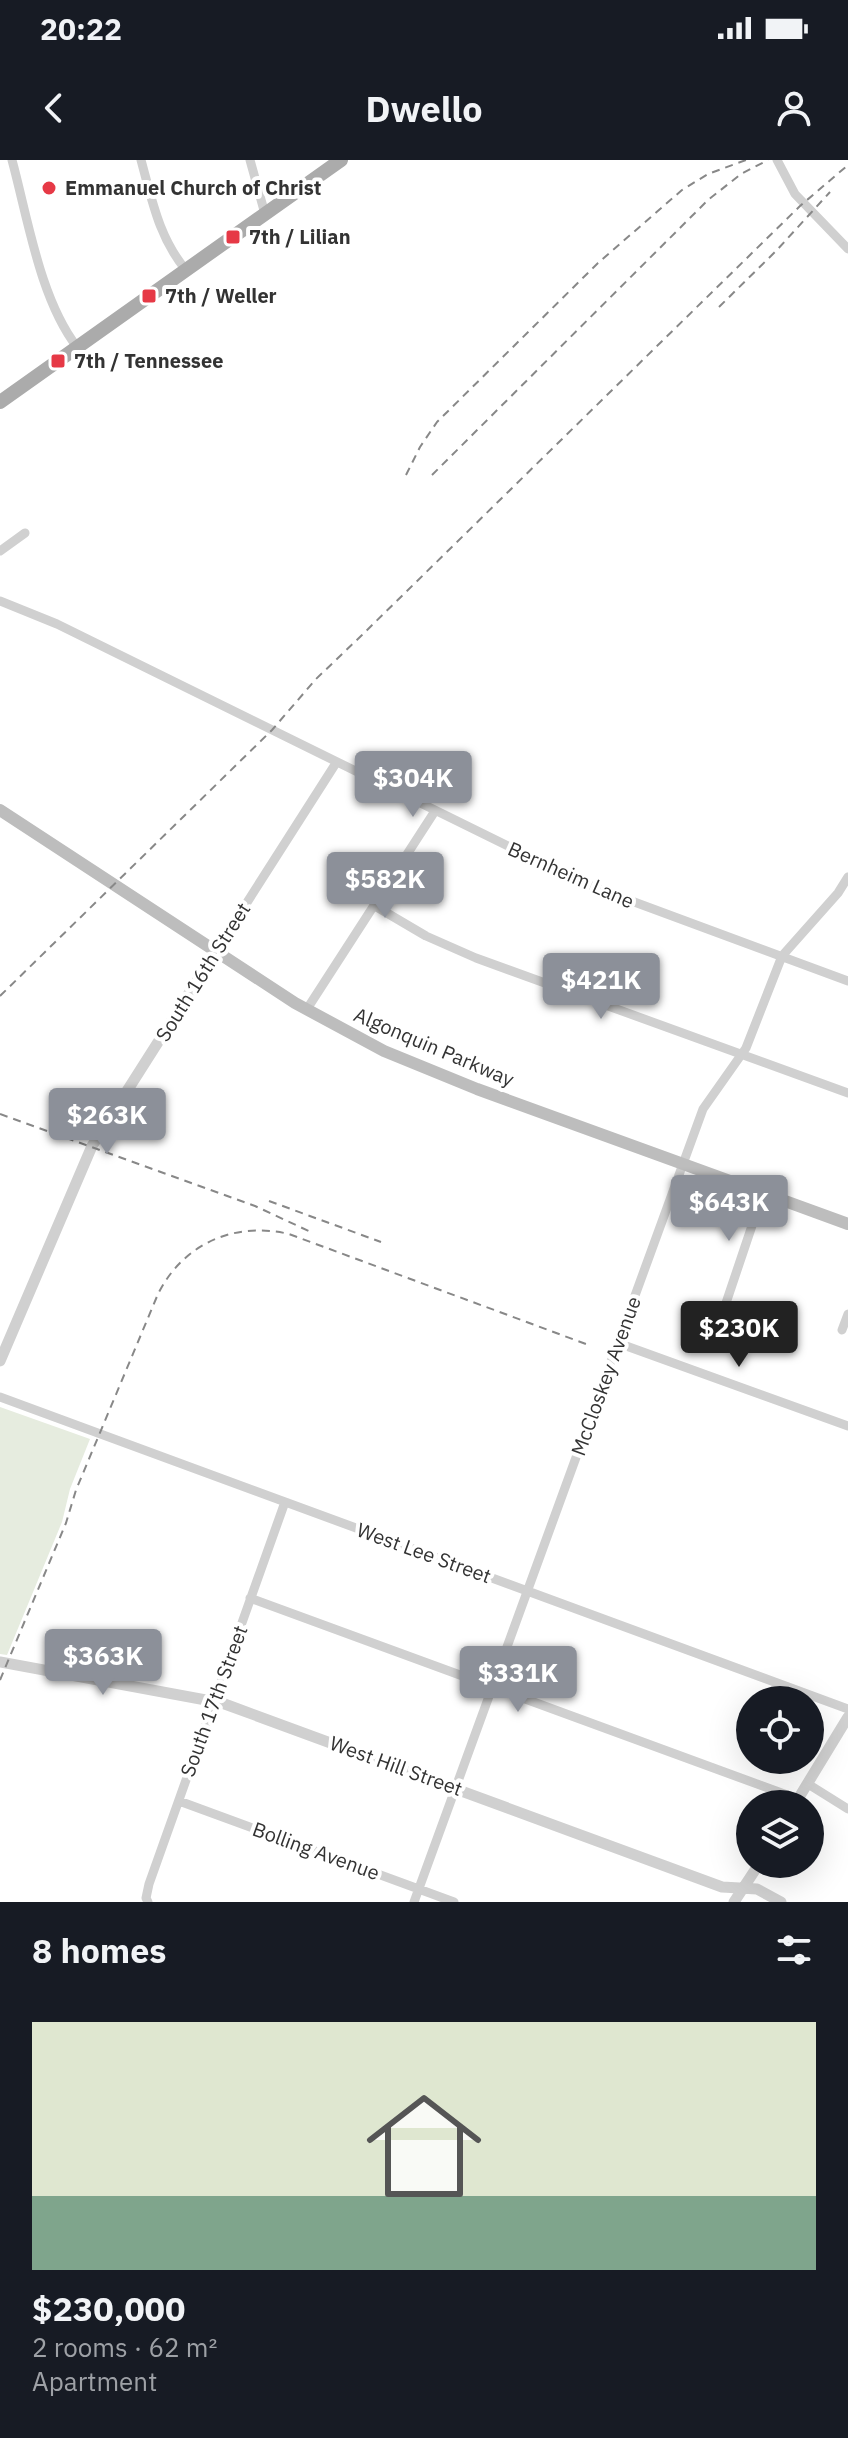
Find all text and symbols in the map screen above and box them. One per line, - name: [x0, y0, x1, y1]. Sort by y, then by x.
- text: 20:22: [40, 9, 122, 48]
- text: Dwello: [365, 85, 483, 132]
- icon: back: [32, 86, 76, 130]
- icon: person: [772, 86, 816, 130]
- place label: Emmanuel Church of Christ: [65, 174, 321, 201]
- marker: Emmanuel Church of Christ: [40, 179, 58, 197]
- place label: 7th / Lilian: [249, 223, 351, 250]
- marker: 7th / Lilian: [224, 228, 242, 246]
- place label: 7th / Weller: [165, 282, 277, 309]
- marker: 7th / Weller: [140, 287, 158, 305]
- place label: 7th / Tennessee: [74, 347, 223, 374]
- marker: 7th / Tennessee: [49, 352, 67, 370]
- pin: $304K: [357, 751, 469, 819]
- text: $304K: [373, 760, 453, 794]
- street label: Bernheim Lane: [504, 835, 639, 914]
- pin: $582K: [329, 852, 441, 920]
- text: $582K: [345, 861, 425, 895]
- street label: South 16th Street: [149, 897, 256, 1046]
- pin: $421K: [545, 953, 657, 1021]
- text: $421K: [561, 962, 641, 996]
- street label: Algonquin Parkway: [350, 1001, 518, 1092]
- pin: $263K: [51, 1088, 163, 1156]
- text: $263K: [67, 1097, 147, 1131]
- pin: $643K: [673, 1175, 785, 1243]
- text: $643K: [689, 1184, 769, 1218]
- street label: McCloskey Avenue: [564, 1292, 647, 1459]
- pin: $230K: [683, 1301, 795, 1369]
- text: $230K: [699, 1310, 779, 1344]
- street label: West Lee Street: [353, 1516, 495, 1589]
- street label: South 17th Street: [174, 1621, 253, 1780]
- pin: $363K: [47, 1629, 159, 1697]
- text: $363K: [63, 1638, 143, 1672]
- pin: $331K: [462, 1646, 574, 1714]
- text: $331K: [478, 1655, 558, 1689]
- map controls: [736, 1686, 824, 1878]
- button: locate: [736, 1686, 824, 1774]
- street label: West Hill Street: [326, 1729, 466, 1802]
- button: layers: [736, 1790, 824, 1878]
- street label: Bolling Avenue: [249, 1815, 384, 1886]
- text: 8 homes: [32, 1928, 167, 1972]
- icon: filters: [772, 1928, 816, 1972]
- icon: home: [352, 2074, 496, 2218]
- text: $230,000: [32, 2286, 185, 2330]
- text: 2 rooms · 62 m²: [32, 2330, 217, 2364]
- text: Apartment: [32, 2364, 157, 2398]

